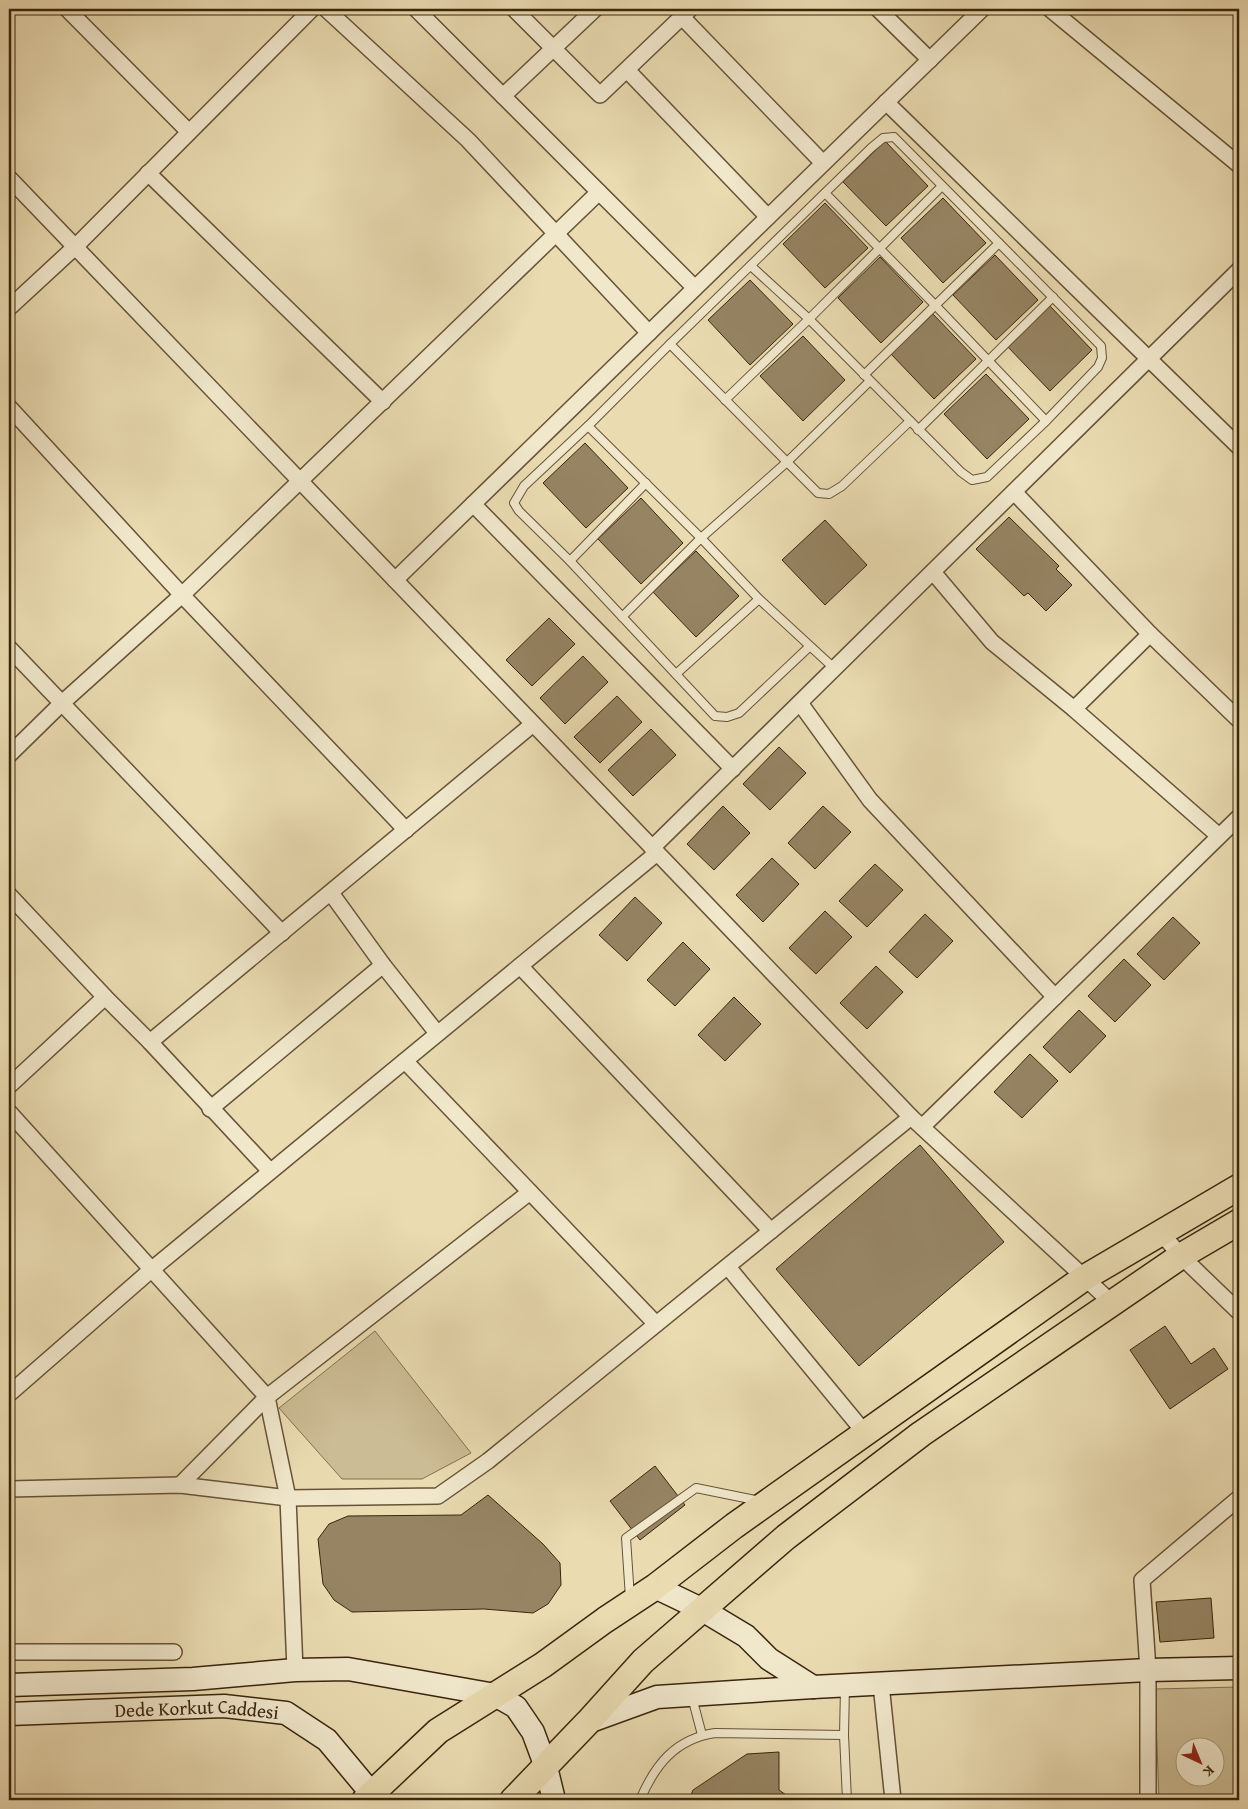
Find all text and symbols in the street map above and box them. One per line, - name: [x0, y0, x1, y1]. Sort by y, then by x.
- street label: Dede Korkut Caddesi: [114, 1692, 280, 1726]
- north arrow: [1176, 1736, 1226, 1786]
- text: K: [1199, 1761, 1219, 1782]

